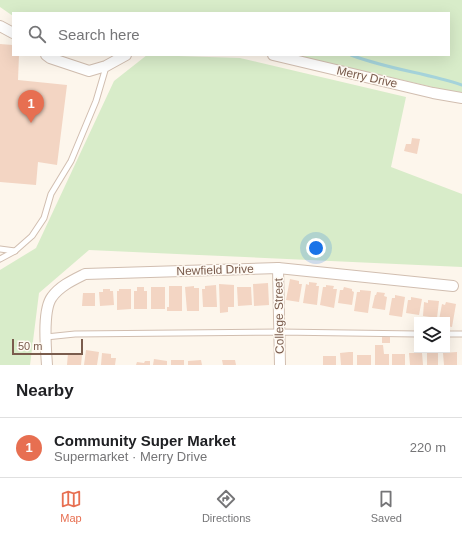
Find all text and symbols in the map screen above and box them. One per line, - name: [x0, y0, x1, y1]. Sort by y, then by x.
- search box: [12, 12, 450, 56]
- icon: search: [26, 23, 48, 45]
- text: Search here: [58, 26, 140, 43]
- street label: Merry Drive: [335, 63, 399, 91]
- pin: 1: [18, 90, 44, 123]
- your location: [306, 238, 326, 258]
- street label: Newfield Drive: [176, 262, 254, 278]
- street label: College Street: [271, 277, 287, 354]
- map controls: [414, 317, 450, 353]
- button: layers: [414, 317, 450, 353]
- scale bar: [12, 337, 83, 356]
- text: 50 m: [18, 340, 42, 352]
- text: Nearby: [16, 381, 74, 400]
- text: Community Super Market: [54, 432, 236, 449]
- text: 1: [25, 440, 33, 455]
- text: 220 m: [410, 440, 446, 455]
- text: Supermarket · Merry Drive: [54, 449, 207, 464]
- tab: Map: [60, 488, 82, 524]
- tab: Directions: [202, 488, 251, 524]
- tab: Saved: [371, 488, 402, 524]

